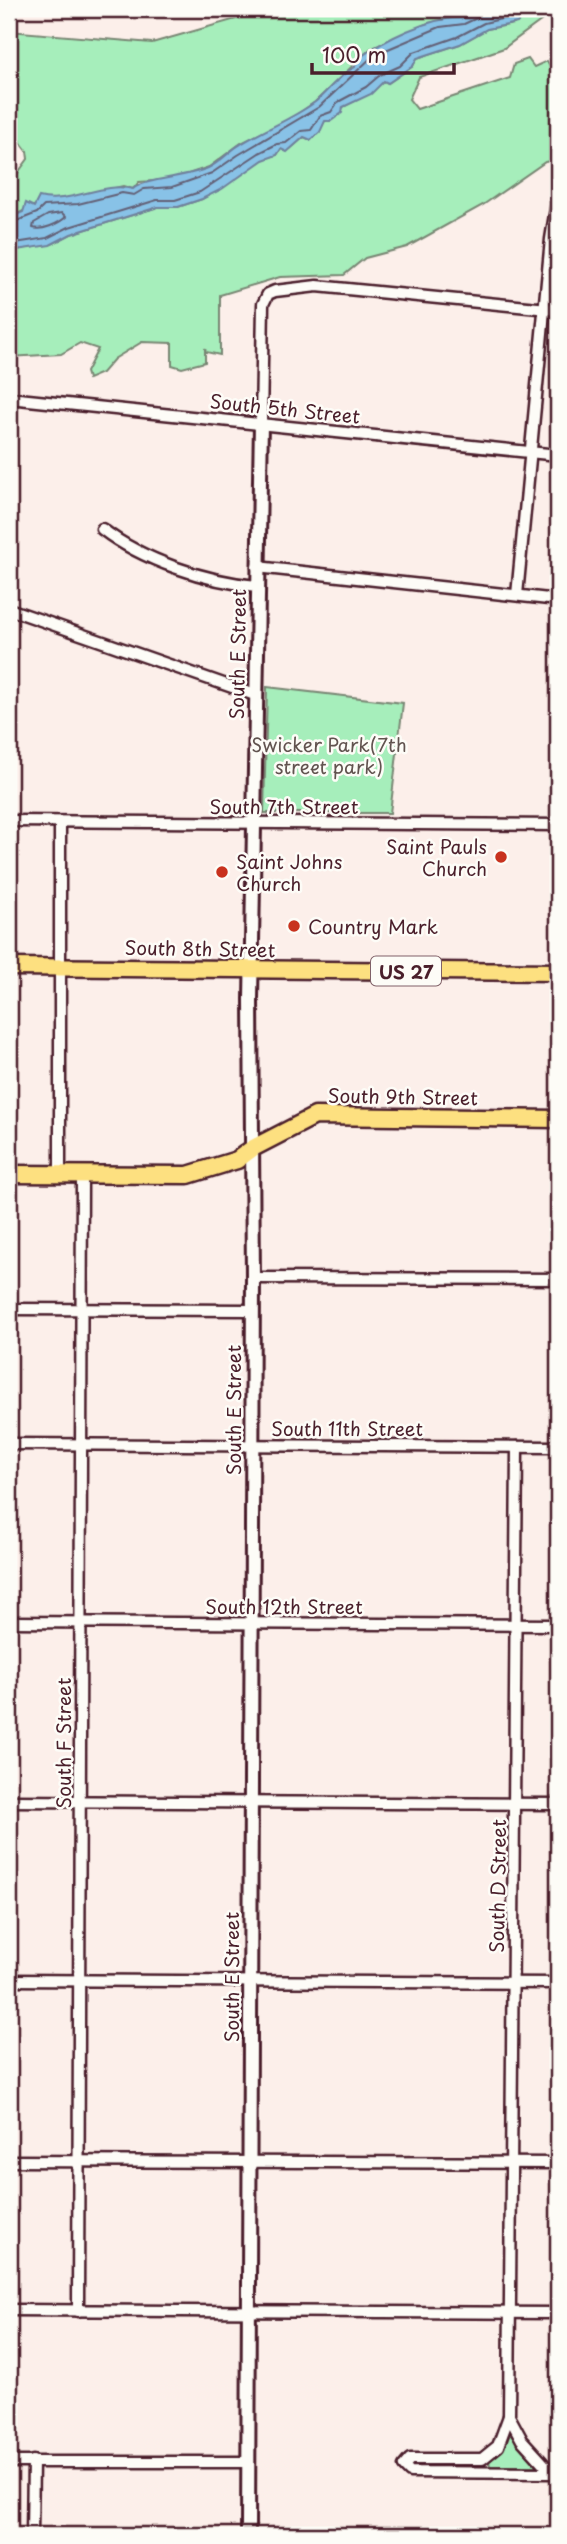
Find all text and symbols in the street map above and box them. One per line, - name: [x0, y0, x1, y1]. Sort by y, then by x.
- scale bar: [312, 32, 453, 76]
- text: 100 m: [322, 38, 386, 70]
- street label: South 5th Street: [209, 386, 362, 430]
- street label: South E Street: [222, 588, 252, 720]
- park label: Swicker Park(7th street park): [251, 730, 407, 780]
- street label: South 7th Street: [210, 792, 359, 820]
- place label: Saint Pauls Church: [386, 832, 487, 882]
- place label: Saint Johns Church: [236, 847, 342, 897]
- marker: Saint Pauls Church: [493, 849, 509, 865]
- marker: Saint Johns Church: [214, 864, 230, 880]
- place label: Country Mark: [308, 912, 438, 940]
- marker: Country Mark: [286, 918, 302, 934]
- street label: South 8th Street: [124, 933, 276, 963]
- road number: US 27: [371, 956, 441, 986]
- street label: South 9th Street: [328, 1081, 478, 1111]
- street label: South E Street: [219, 1344, 247, 1475]
- street label: South 11th Street: [271, 1414, 423, 1442]
- street label: South 12th Street: [205, 1592, 363, 1620]
- street label: South F Street: [49, 1677, 77, 1808]
- street label: South D Street: [482, 1819, 512, 1953]
- street label: South E Street: [217, 1911, 245, 2042]

